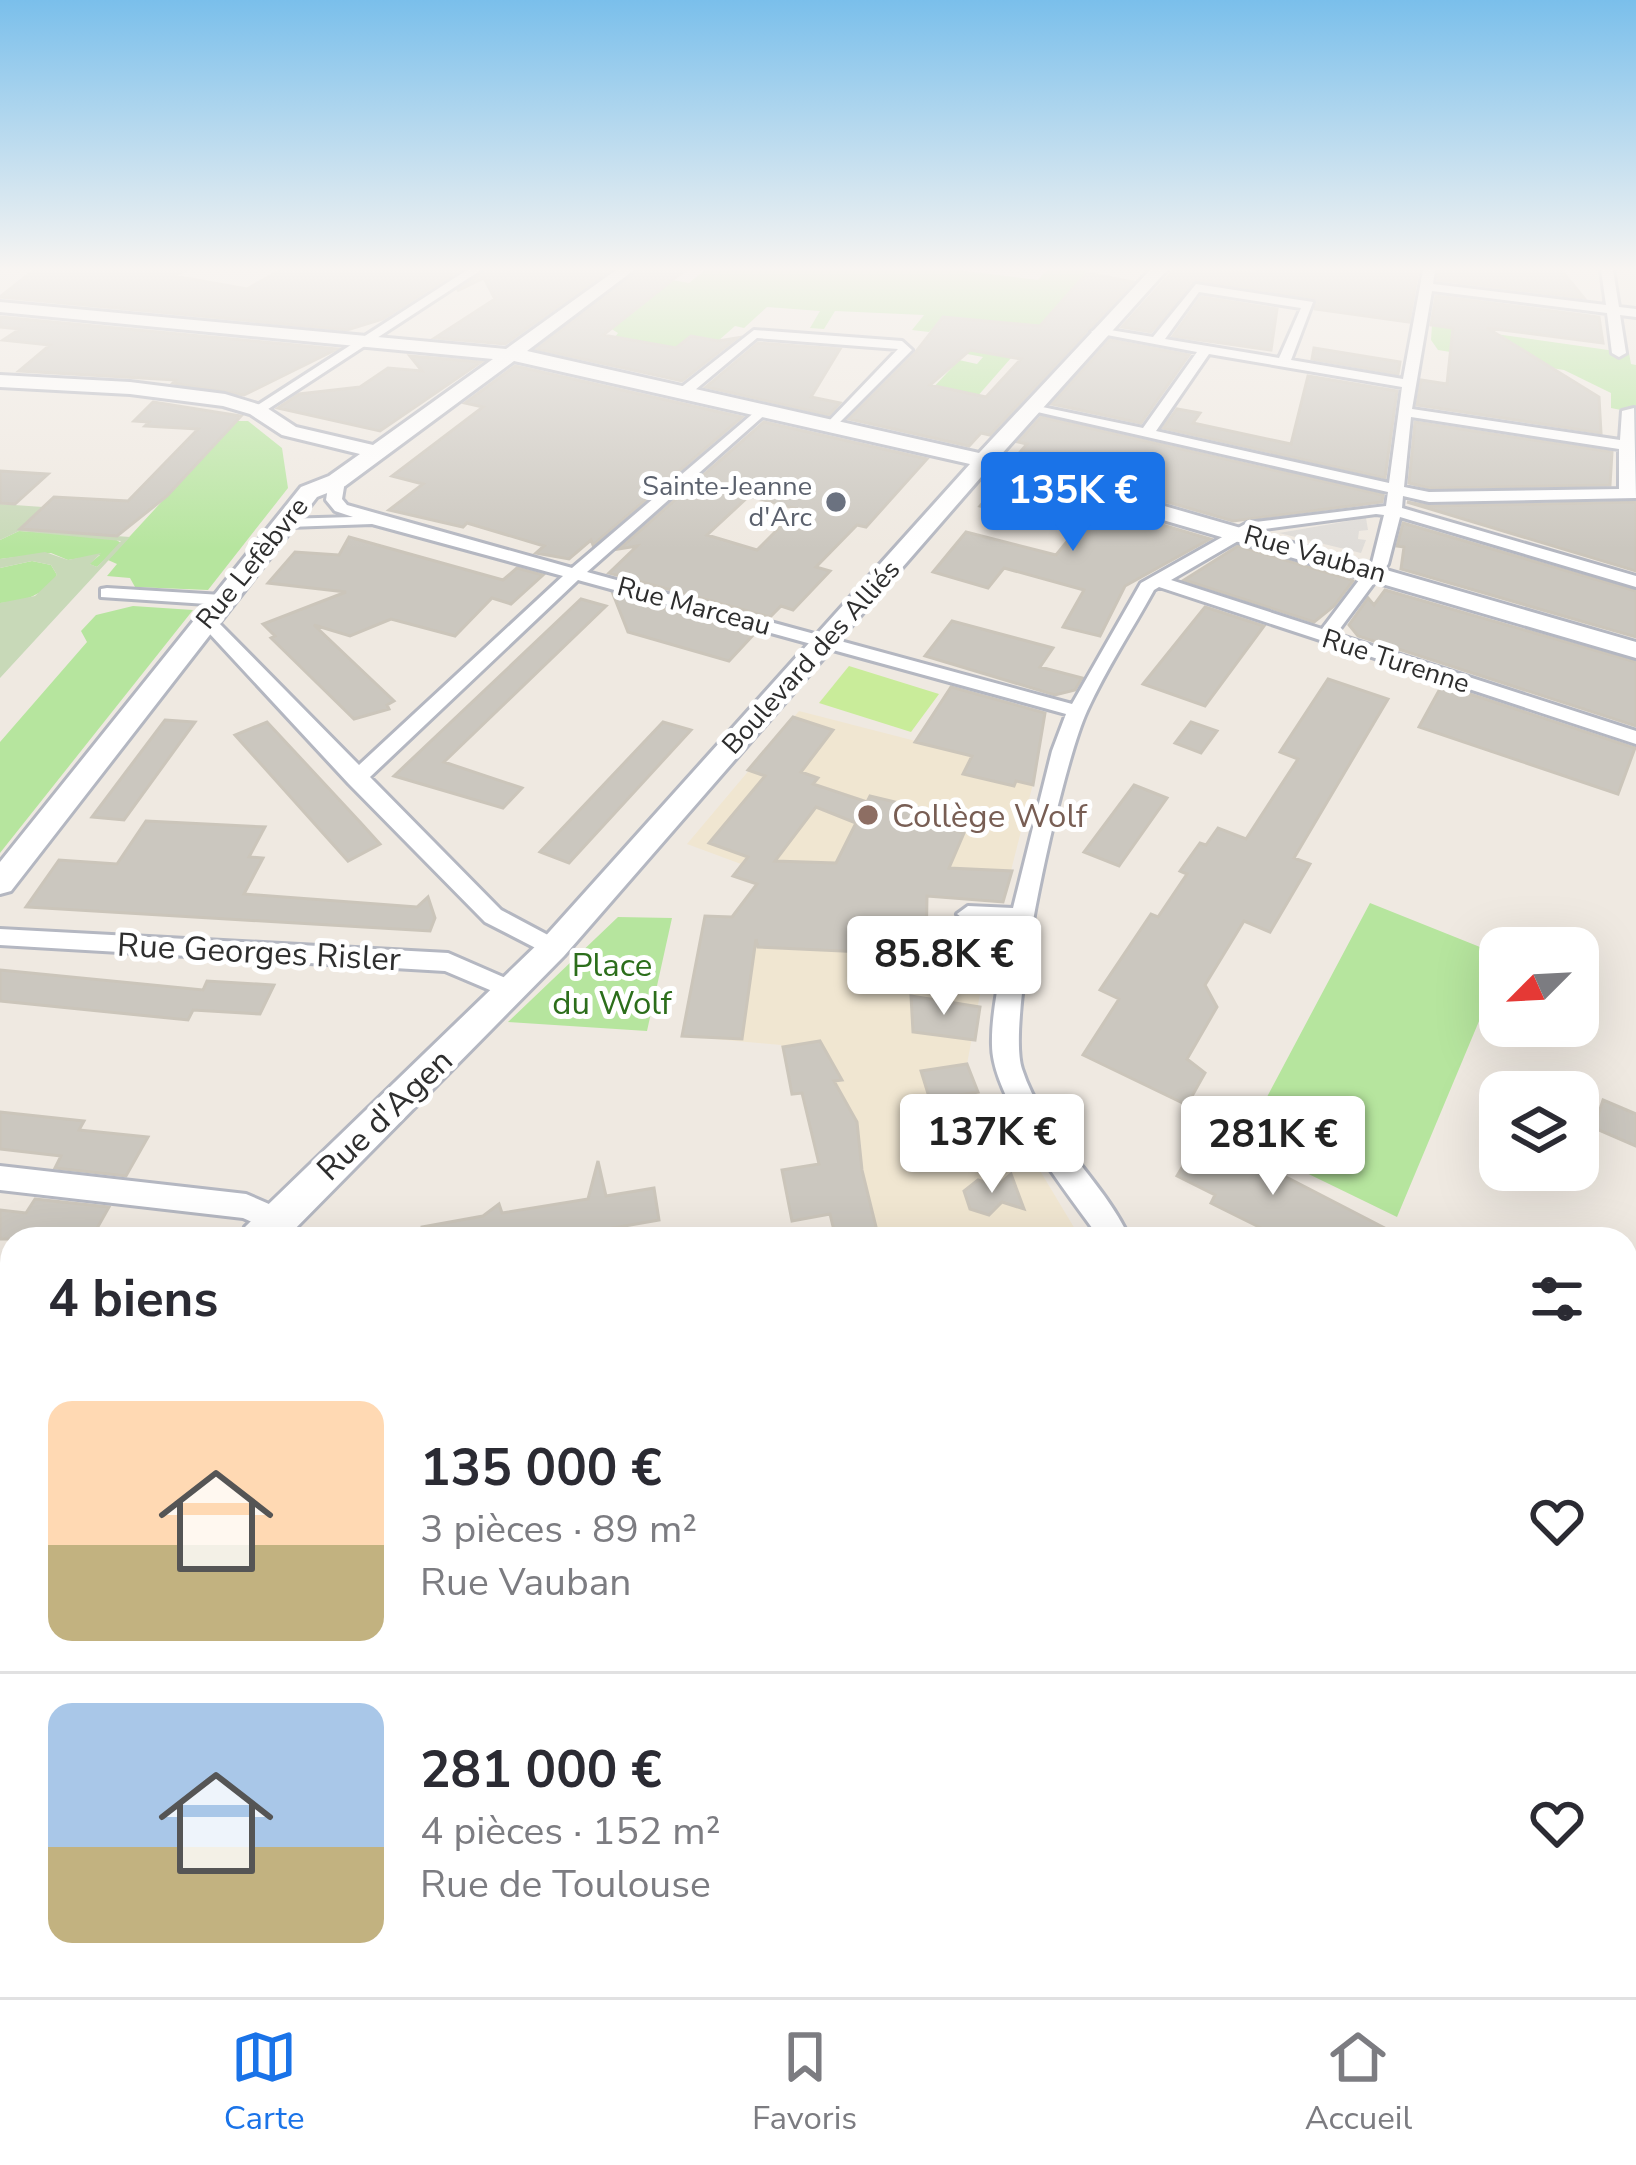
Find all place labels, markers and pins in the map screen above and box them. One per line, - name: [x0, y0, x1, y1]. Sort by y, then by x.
- pin: 135K €: [975, 452, 1171, 554]
- place label: Sainte-Jeanne d'Arc: [642, 468, 812, 536]
- marker: Sainte-Jeanne d'Arc: [823, 489, 849, 515]
- place label: Collège Wolf: [892, 794, 1088, 839]
- marker: Collège Wolf: [855, 802, 881, 828]
- pin: 85.8K €: [833, 916, 1055, 1018]
- pin: 137K €: [894, 1094, 1090, 1196]
- pin: 281K €: [1175, 1096, 1371, 1198]

